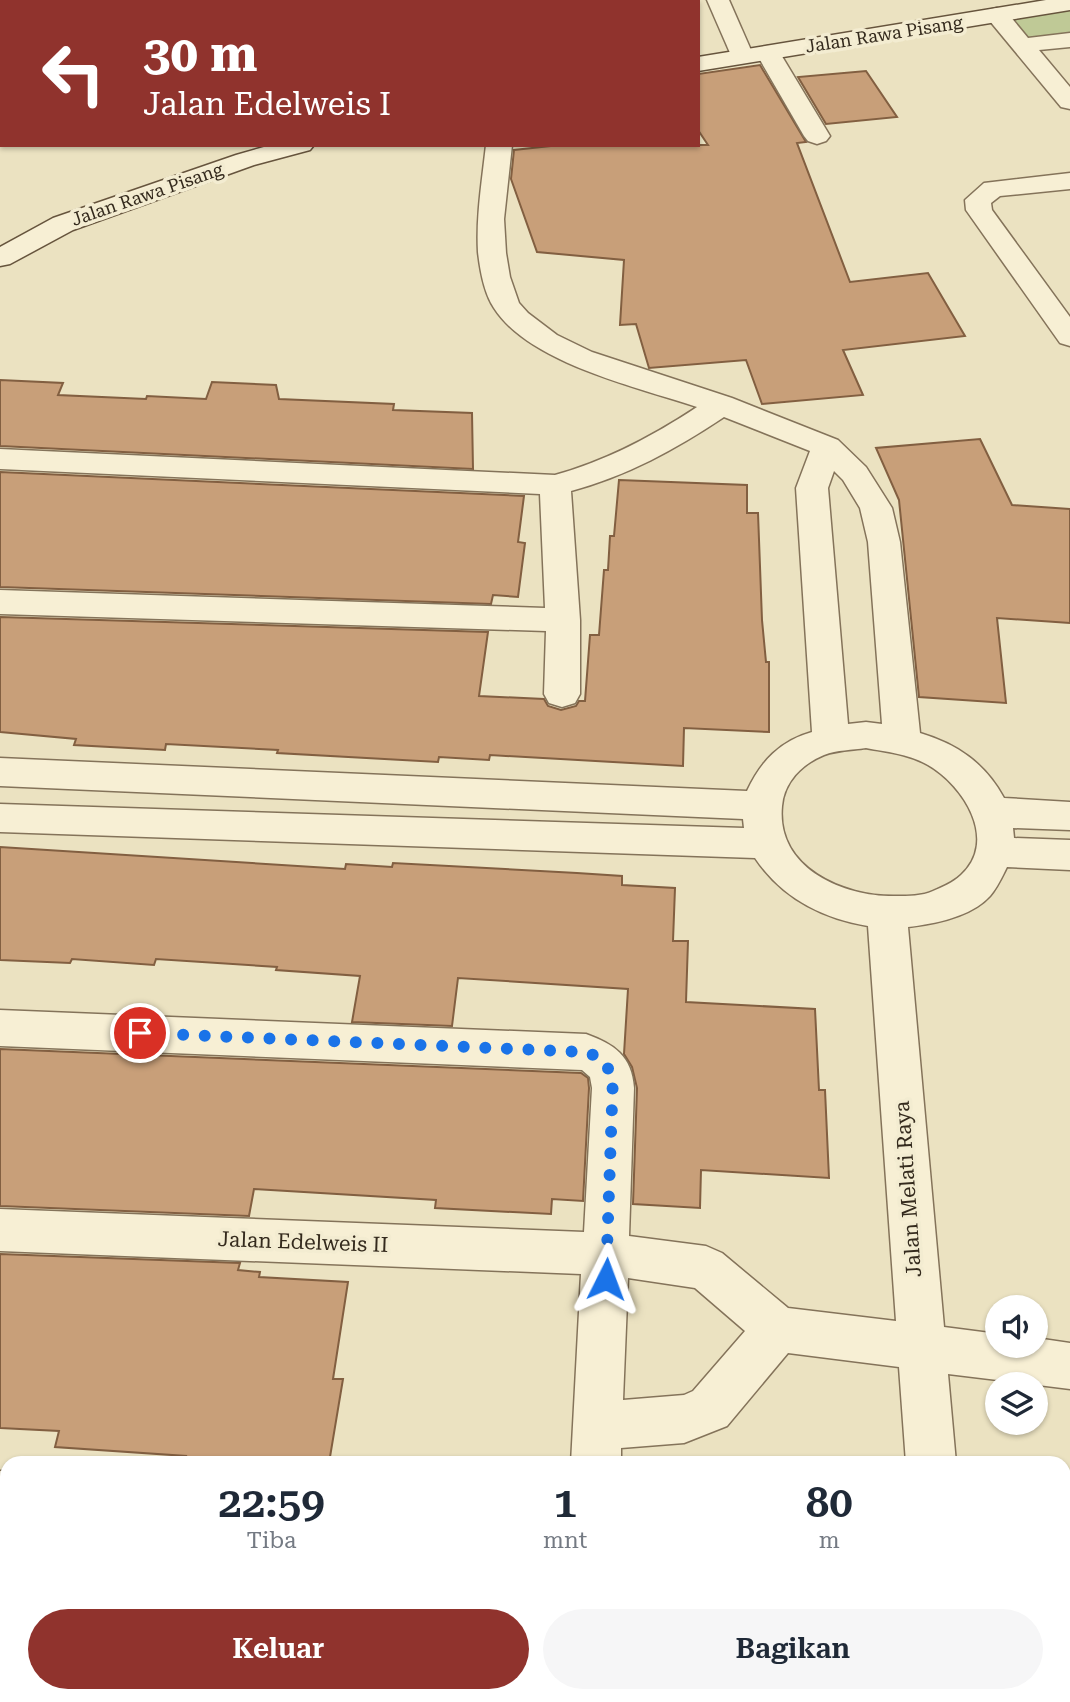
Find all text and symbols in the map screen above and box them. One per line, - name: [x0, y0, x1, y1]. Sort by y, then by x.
- street label: Jalan Rawa Pisang: [804, 11, 965, 57]
- text: 30 m: [143, 26, 258, 83]
- icon: left: [28, 28, 119, 119]
- text: Jalan Edelweis I: [143, 85, 391, 123]
- street label: Jalan Rawa Pisang: [68, 158, 226, 230]
- pin: [110, 1003, 170, 1063]
- icon: arrive: [121, 1014, 159, 1052]
- street label: Jalan Melati Raya: [890, 1099, 926, 1278]
- street label: Jalan Edelweis II: [217, 1227, 389, 1257]
- position arrow: [569, 1242, 643, 1316]
- map controls: [985, 1295, 1048, 1435]
- button: sound: [985, 1295, 1048, 1358]
- button: layers: [985, 1372, 1048, 1435]
- text: 22:59: [218, 1478, 325, 1527]
- text: 1: [553, 1478, 577, 1527]
- text: 80: [806, 1478, 853, 1527]
- text: Tiba: [247, 1527, 296, 1554]
- text: mnt: [543, 1527, 587, 1554]
- text: m: [819, 1527, 840, 1554]
- button: Keluar: [28, 1609, 529, 1689]
- button: Bagikan: [543, 1609, 1043, 1689]

